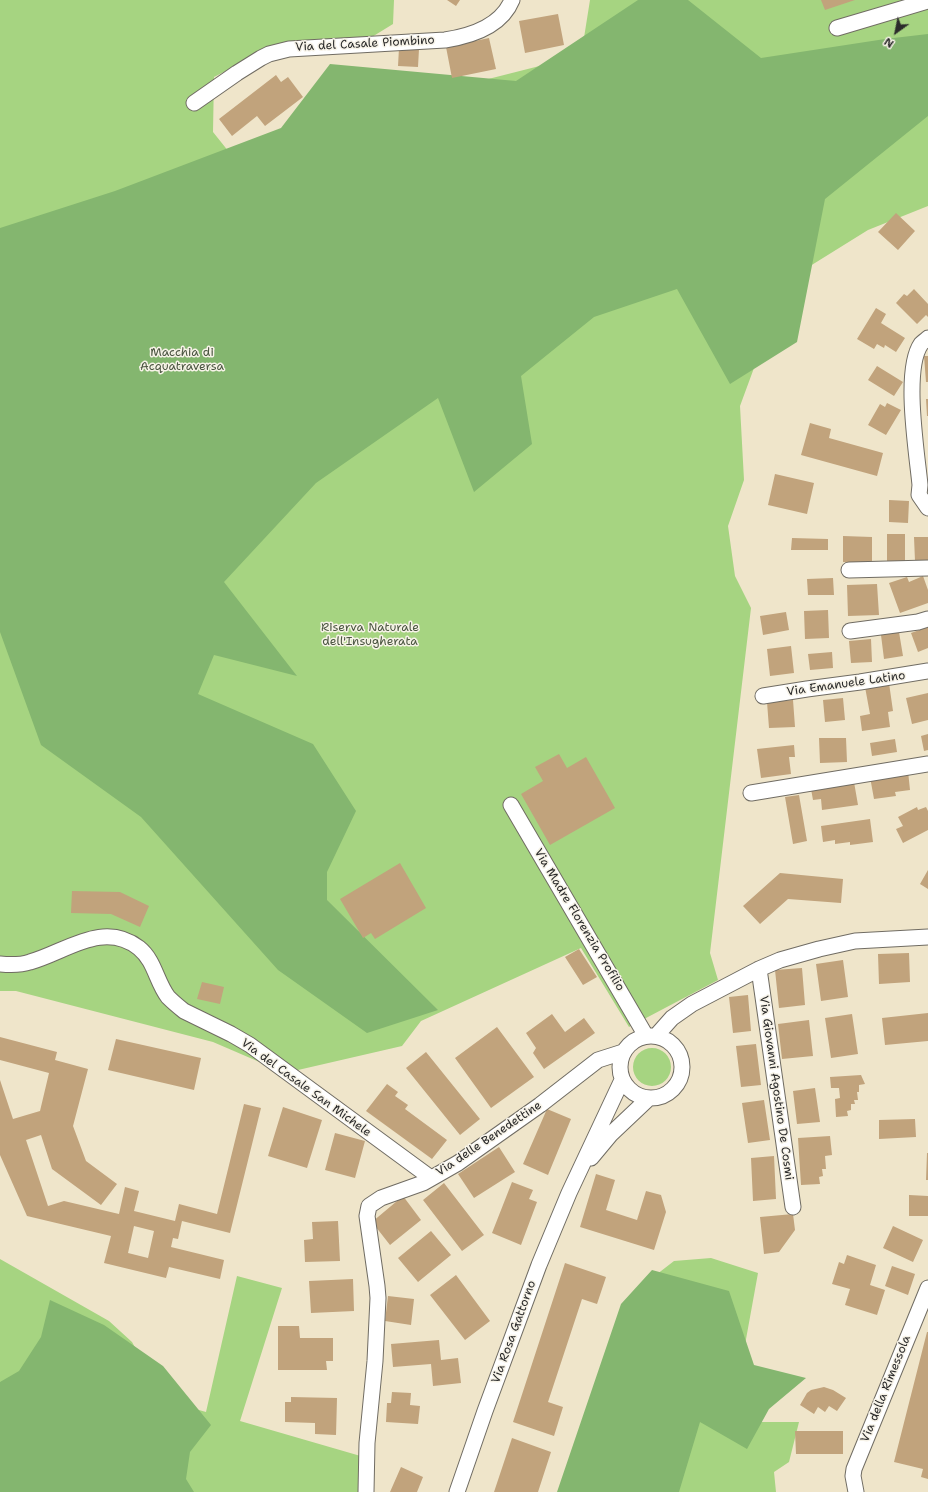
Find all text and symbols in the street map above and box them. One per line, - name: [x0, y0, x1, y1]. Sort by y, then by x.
- north arrow: [876, 12, 916, 52]
- street label: Via del Casale Piombino: [295, 33, 435, 55]
- text: N: [881, 34, 897, 51]
- park label: Macchia di Acquatraversa: [140, 346, 224, 374]
- park label: Riserva Naturale dell'Insugherata: [321, 621, 419, 649]
- street label: Via Emanuele Latino: [786, 669, 906, 699]
- street label: Via Madre Florenzia Profilio: [531, 846, 627, 994]
- street label: Via Giovanni Agostino De Cosmi: [756, 995, 796, 1181]
- street label: Via del Casale San Michele: [238, 1036, 374, 1140]
- street label: Via delle Benedettine: [434, 1098, 544, 1180]
- street label: Via Rosa Gattorno: [489, 1279, 539, 1385]
- street label: Via della Rimessola: [858, 1334, 914, 1444]

